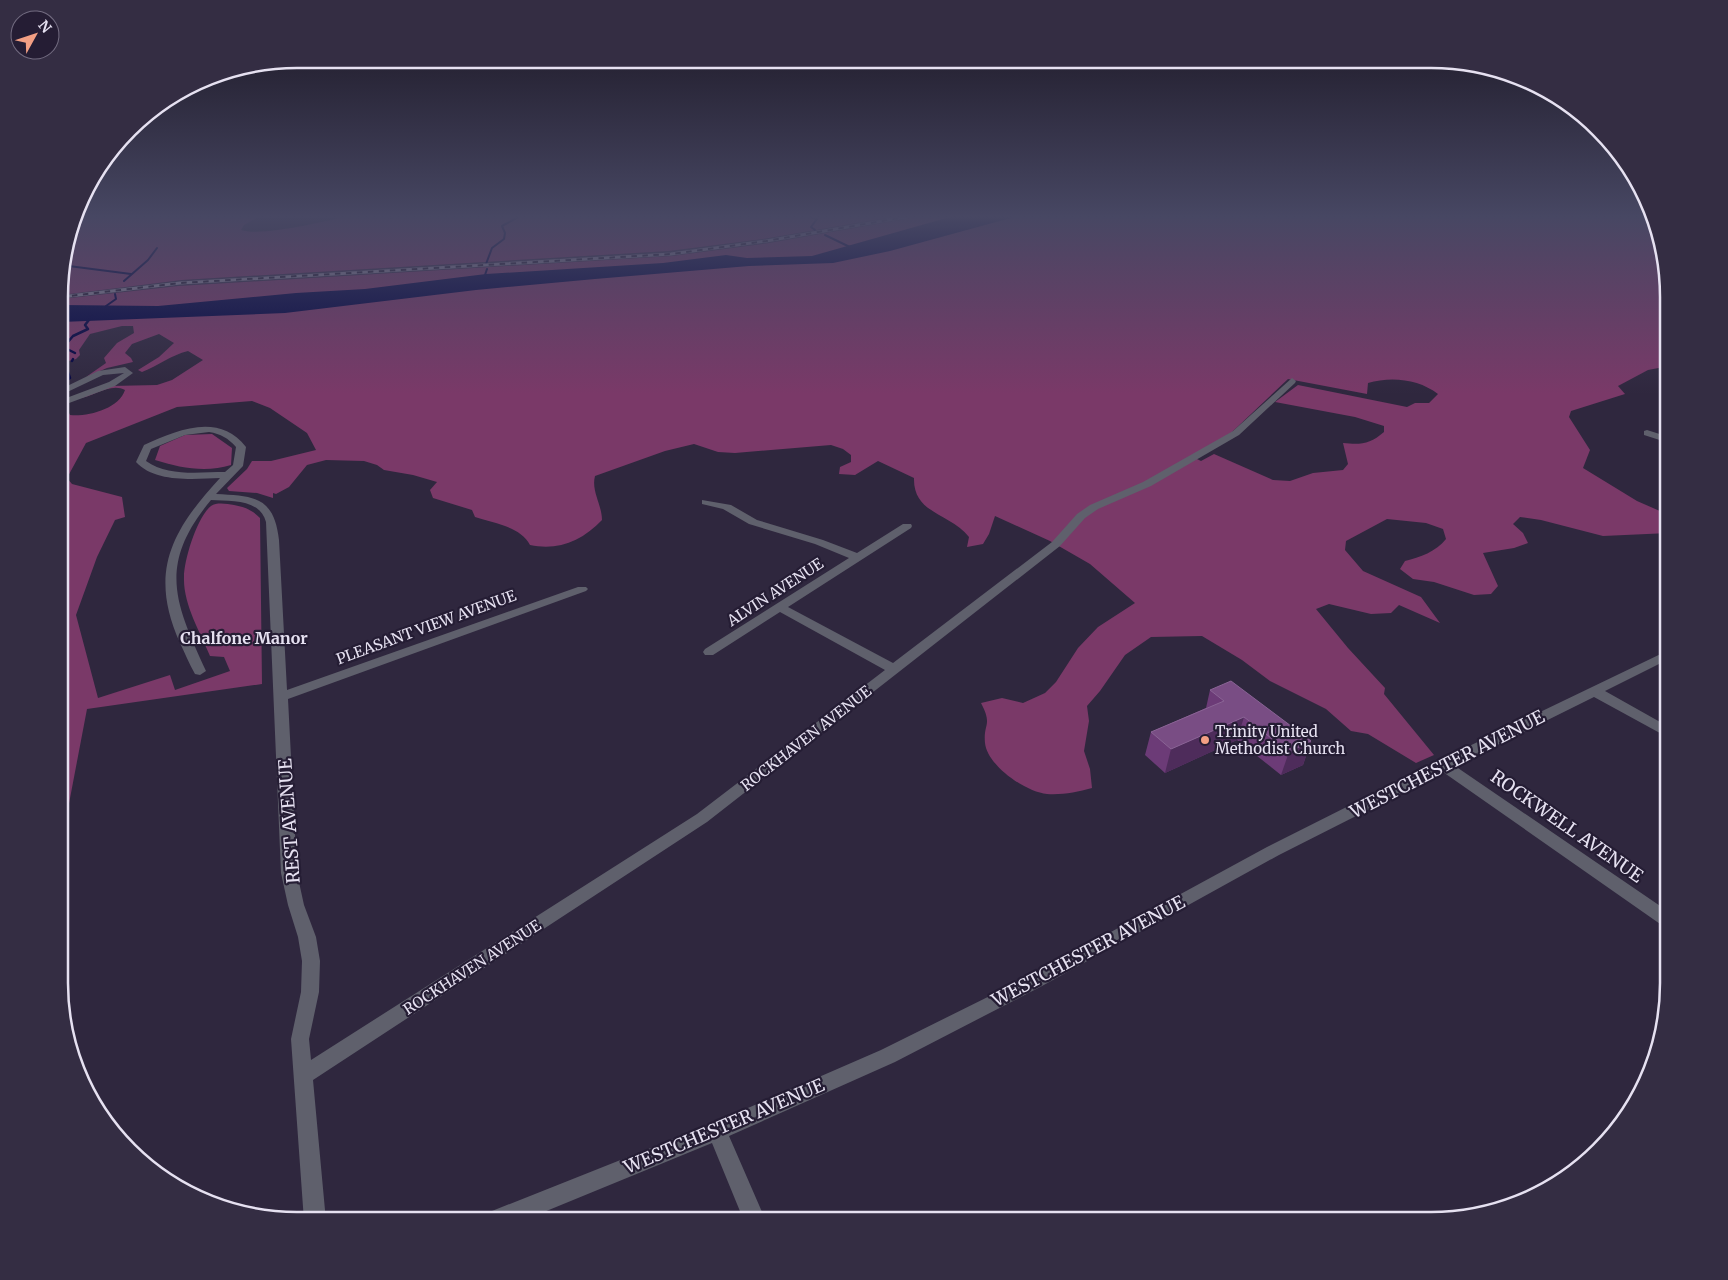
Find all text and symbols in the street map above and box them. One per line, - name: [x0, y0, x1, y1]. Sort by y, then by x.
- north arrow: [10, 10, 60, 60]
- text: N: [35, 17, 55, 37]
- street label: ALVIN AVENUE: [722, 554, 827, 631]
- street label: PLEASANT VIEW AVENUE: [334, 585, 519, 668]
- district label: Chalfone Manor: [180, 628, 308, 648]
- street label: ROCKHAVEN AVENUE: [737, 681, 875, 795]
- street label: WESTCHESTER AVENUE: [1345, 705, 1549, 824]
- place label: Trinity United Methodist Church: [1215, 722, 1345, 758]
- marker: Trinity United Methodist Church: [1199, 734, 1211, 746]
- street label: REST AVENUE: [273, 757, 305, 884]
- street label: ROCKWELL AVENUE: [1486, 765, 1648, 888]
- street label: WESTCHESTER AVENUE: [987, 890, 1189, 1012]
- street label: ROCKHAVEN AVENUE: [400, 915, 545, 1019]
- street label: WESTCHESTER AVENUE: [619, 1073, 828, 1179]

